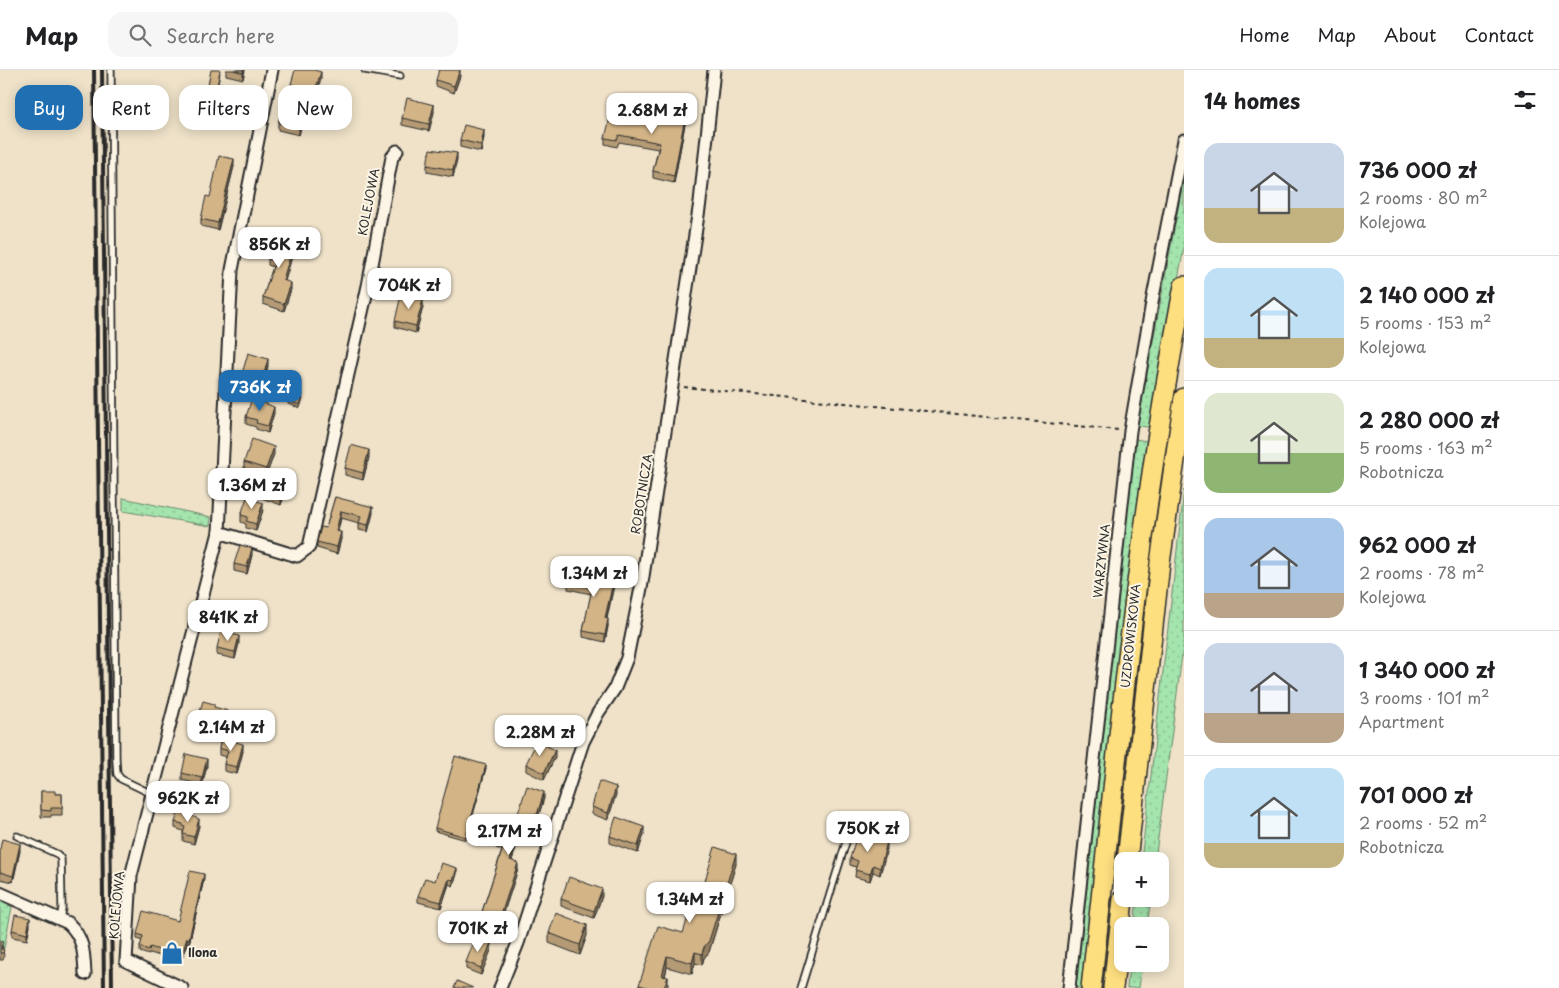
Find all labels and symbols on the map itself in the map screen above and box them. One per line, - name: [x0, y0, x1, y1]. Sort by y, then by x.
- pin: 2.68M zł: [600, 92, 704, 135]
- street label: KOLEJOWA: [353, 166, 383, 237]
- pin: 856K zł: [233, 226, 325, 269]
- pin: 704K zł: [363, 268, 455, 310]
- pin: 736K zł: [214, 370, 306, 412]
- street label: ROBOTNICZA: [626, 452, 656, 535]
- pin: 1.36M zł: [200, 468, 304, 510]
- street label: WARZYWNA: [1088, 523, 1114, 599]
- pin: 1.34M zł: [542, 556, 646, 598]
- street label: UZDROWISKOWA: [1116, 583, 1144, 689]
- pin: 841K zł: [182, 600, 274, 642]
- pin: 2.14M zł: [179, 710, 283, 752]
- pin: 2.28M zł: [488, 714, 592, 757]
- pin: 962K zł: [142, 780, 234, 823]
- pin: 750K zł: [822, 810, 914, 853]
- pin: 2.17M zł: [457, 814, 561, 856]
- street label: KOLEJOWA: [104, 870, 128, 940]
- pin: 1.34M zł: [638, 882, 742, 924]
- pin: 701K zł: [432, 910, 524, 953]
- shop icon: Ilona: [159, 940, 185, 966]
- place label: Ilona: [188, 943, 217, 961]

